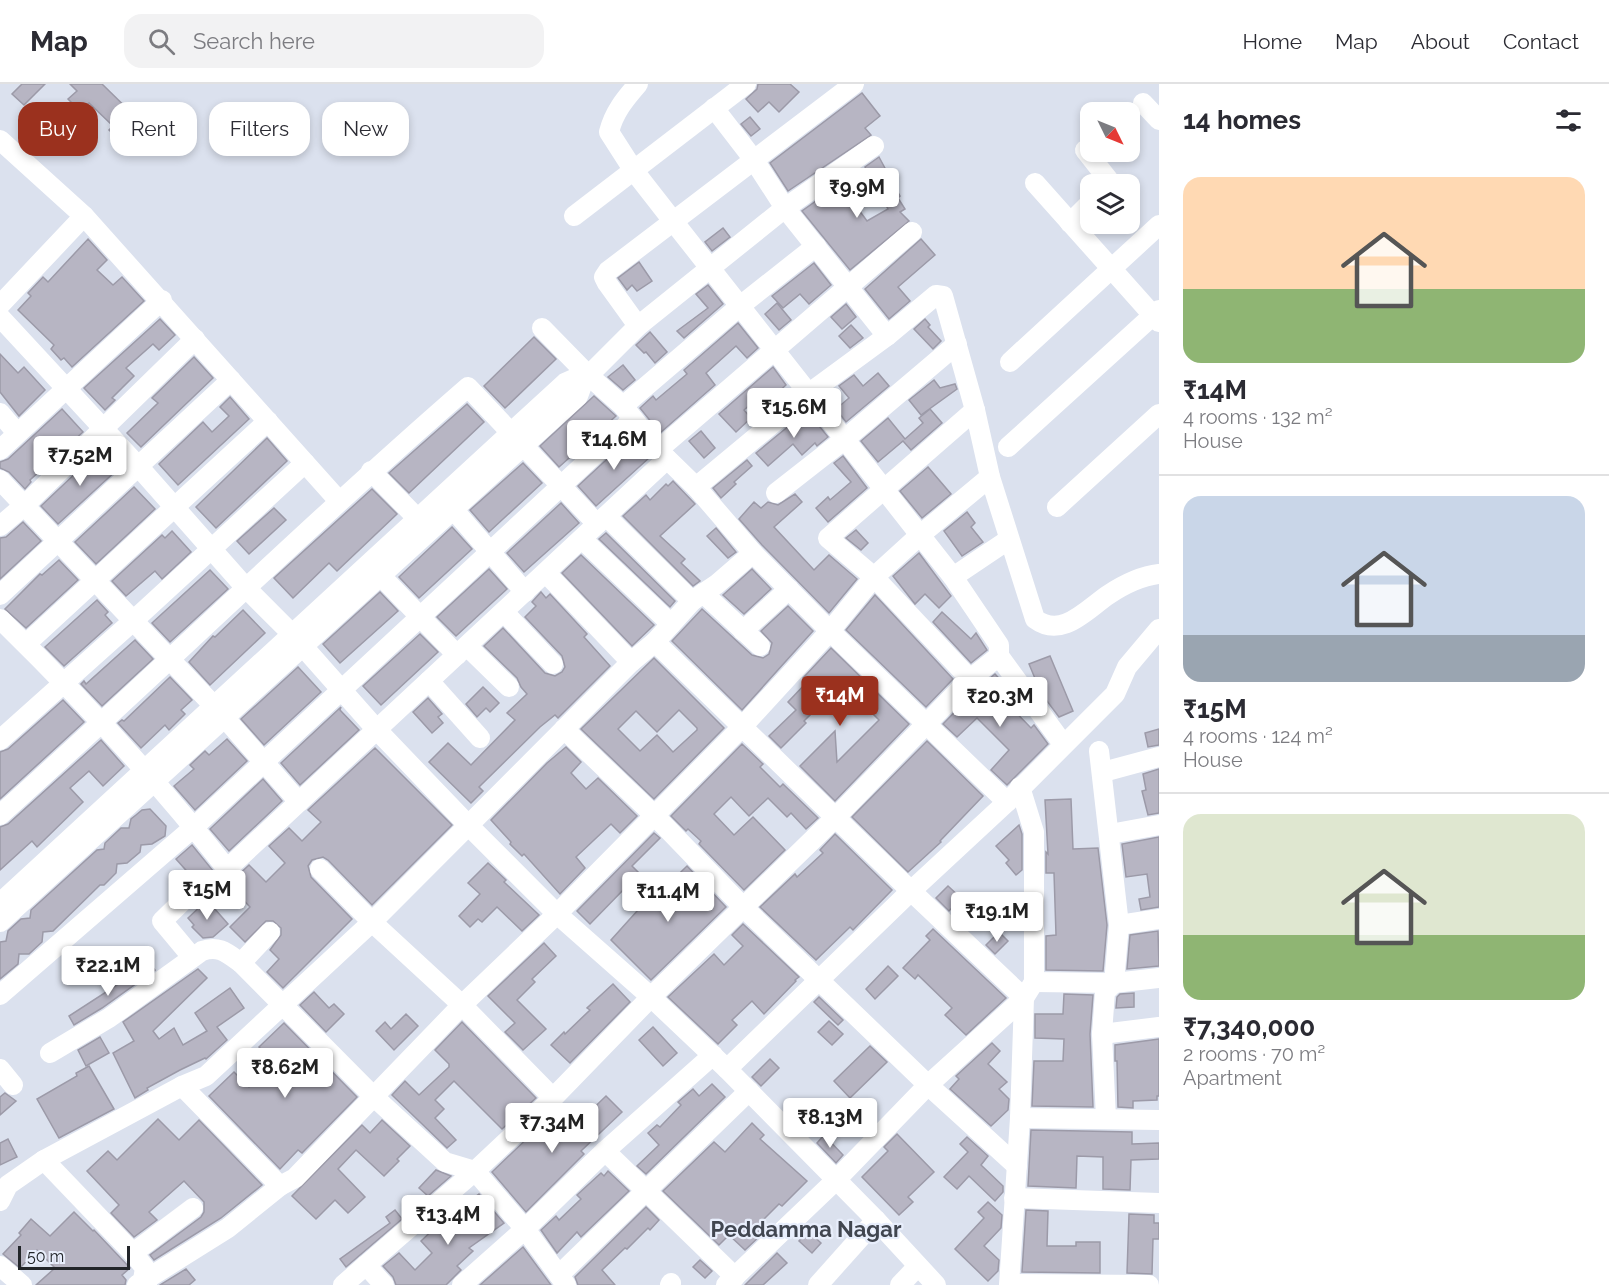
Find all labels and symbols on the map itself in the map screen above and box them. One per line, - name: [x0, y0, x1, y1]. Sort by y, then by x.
- north arrow: [1080, 102, 1140, 162]
- pin: ₹9.9M: [815, 168, 899, 219]
- pin: ₹15.6M: [745, 388, 843, 439]
- pin: ₹14.6M: [565, 420, 663, 471]
- pin: ₹7.52M: [31, 436, 129, 487]
- pin: ₹14M: [804, 676, 876, 727]
- pin: ₹20.3M: [951, 677, 1049, 728]
- pin: ₹15M: [171, 870, 243, 921]
- pin: ₹11.4M: [619, 872, 717, 923]
- pin: ₹19.1M: [948, 892, 1046, 943]
- pin: ₹22.1M: [59, 946, 157, 997]
- pin: ₹8.62M: [236, 1048, 334, 1099]
- pin: ₹8.13M: [781, 1098, 879, 1149]
- pin: ₹7.34M: [503, 1103, 601, 1154]
- pin: ₹13.4M: [399, 1195, 497, 1246]
- district label: Peddamma Nagar: [711, 1216, 902, 1242]
- scale bar: [18, 1243, 130, 1270]

